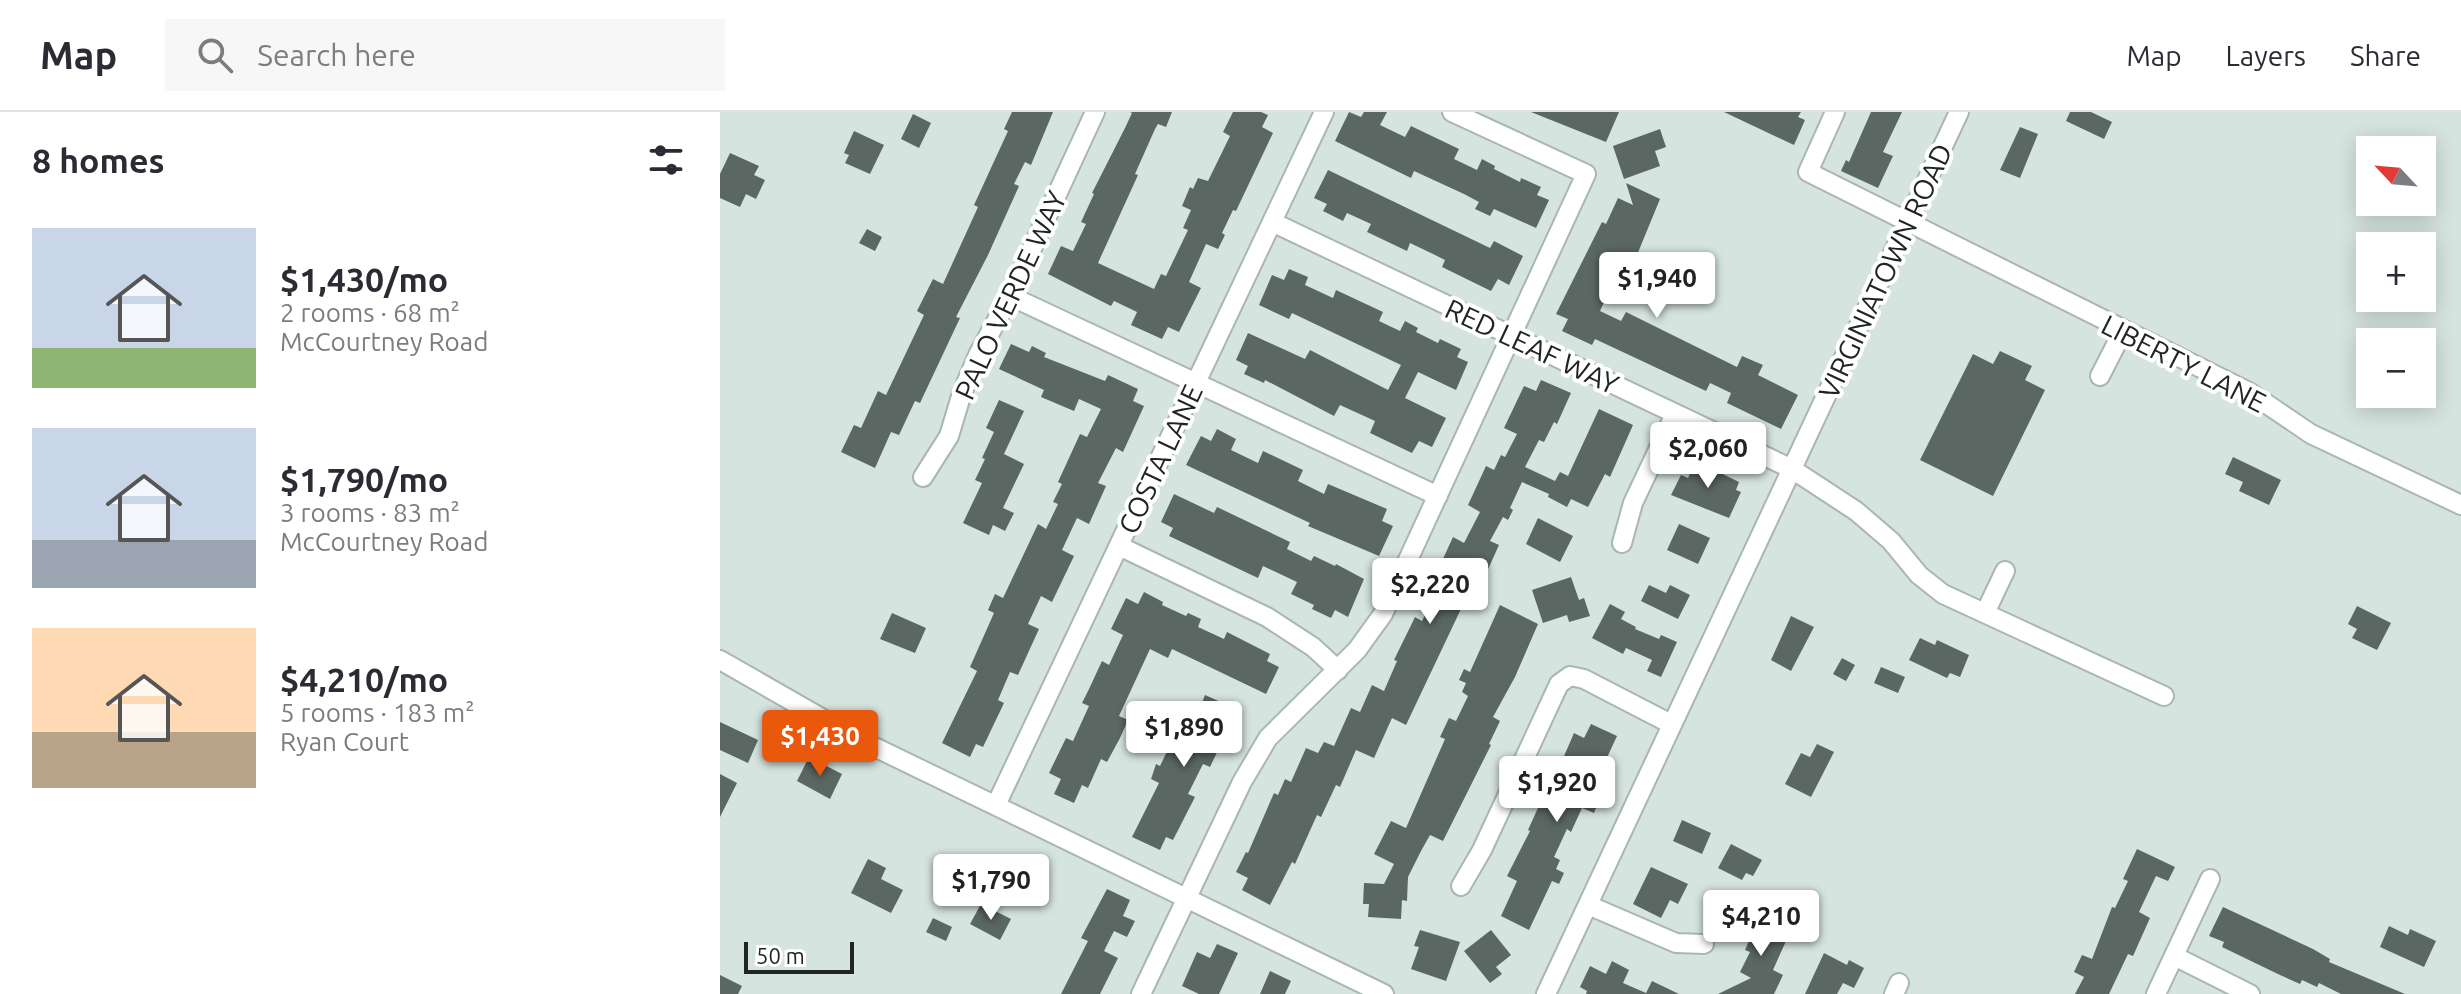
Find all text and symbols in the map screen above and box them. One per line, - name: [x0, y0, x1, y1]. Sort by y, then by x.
- search box: [165, 19, 725, 91]
- icon: search: [193, 33, 237, 77]
- text: Map: [40, 34, 117, 76]
- text: Search here: [257, 38, 416, 72]
- text: Map: [2126, 40, 2182, 71]
- text: Layers: [2226, 40, 2306, 71]
- text: Share: [2350, 40, 2421, 71]
- north arrow: [2356, 136, 2436, 216]
- map controls: [2356, 136, 2436, 408]
- icon: filters: [644, 138, 688, 182]
- street label: VIRGINIATOWN ROAD: [1812, 139, 1958, 403]
- text: 8 homes: [32, 141, 165, 179]
- street label: PALO VERDE WAY: [948, 186, 1072, 404]
- button: +: [2356, 232, 2436, 312]
- pin: $1,940: [1592, 252, 1722, 320]
- icon: home: [96, 260, 192, 356]
- text: $1,430/mo: [280, 260, 448, 298]
- text: $1,940: [1617, 263, 1697, 292]
- street label: RED LEAF WAY: [1441, 292, 1623, 400]
- text: 2 rooms · 68 m²: [280, 298, 460, 327]
- street label: LIBERTY LANE: [2097, 308, 2271, 418]
- text: McCourtney Road: [280, 327, 488, 356]
- button: −: [2356, 328, 2436, 408]
- street label: COSTA LANE: [1112, 380, 1208, 538]
- pin: $2,060: [1643, 422, 1773, 490]
- text: $2,060: [1668, 433, 1748, 462]
- icon: home: [96, 460, 192, 556]
- text: $1,790/mo: [280, 460, 448, 498]
- text: 3 rooms · 83 m²: [280, 498, 460, 527]
- text: McCourtney Road: [280, 527, 488, 556]
- pin: $2,220: [1365, 558, 1495, 626]
- text: $2,220: [1390, 569, 1470, 598]
- icon: home: [96, 660, 192, 756]
- text: $4,210/mo: [280, 660, 448, 698]
- text: 5 rooms · 183 m²: [280, 698, 475, 727]
- pin: $1,890: [1119, 701, 1249, 769]
- pin: $1,430: [755, 710, 885, 778]
- text: $1,890: [1144, 712, 1224, 741]
- text: $1,430: [780, 721, 860, 750]
- text: Ryan Court: [280, 727, 409, 756]
- pin: $1,920: [1492, 756, 1622, 824]
- text: $1,920: [1517, 767, 1597, 796]
- pin: $1,790: [926, 854, 1056, 922]
- text: $1,790: [951, 865, 1031, 894]
- pin: $4,210: [1696, 890, 1826, 958]
- text: $4,210: [1721, 901, 1801, 930]
- scale bar: [744, 938, 854, 974]
- text: 50 m: [756, 943, 805, 968]

